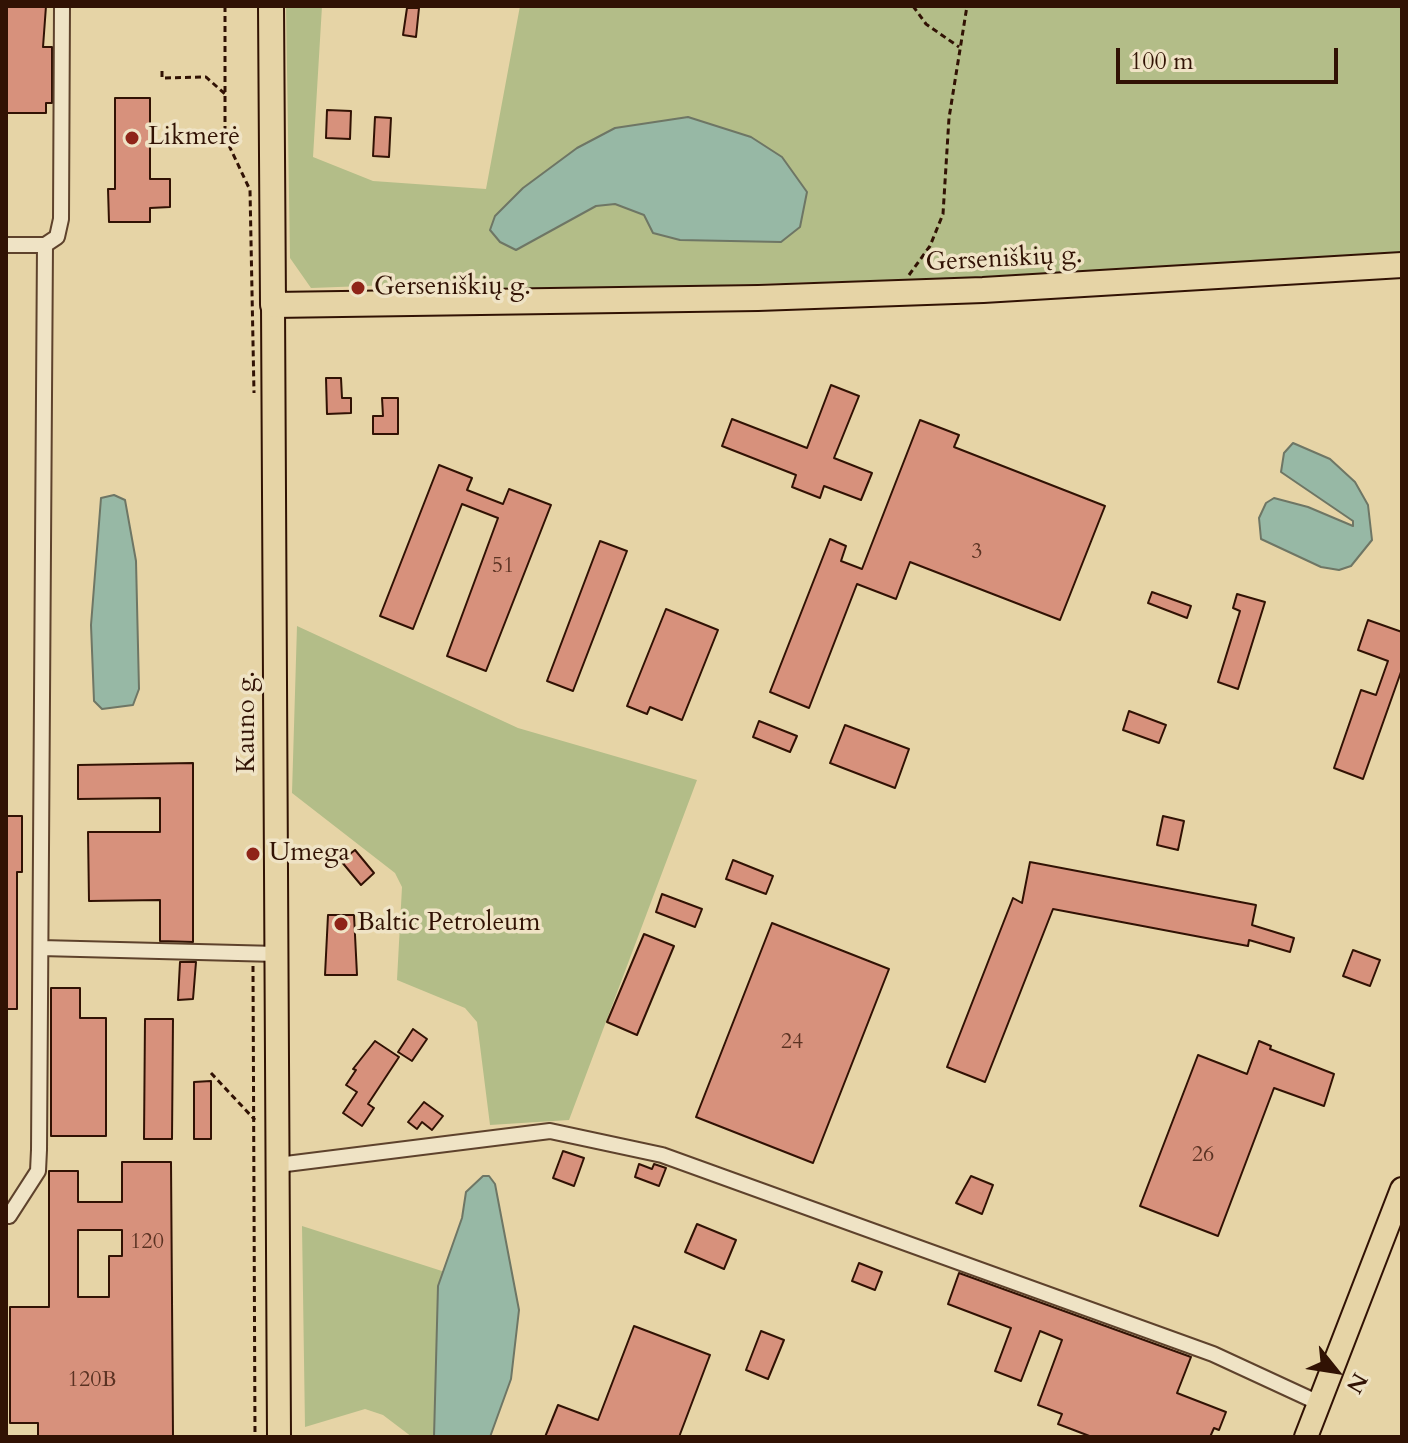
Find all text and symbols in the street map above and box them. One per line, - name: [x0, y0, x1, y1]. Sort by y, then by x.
- scale bar: [1120, 32, 1342, 82]
- text: 100 m: [1130, 45, 1194, 78]
- place label: Likmerė: [148, 122, 240, 154]
- marker: Likmerė: [123, 129, 141, 147]
- street label: Gerseniškių g.: [925, 240, 1083, 280]
- place label: Gerseniškių g.: [374, 272, 531, 304]
- marker: Gerseniškių g.: [349, 279, 367, 297]
- house number: 3: [971, 540, 983, 566]
- house number: 51: [492, 554, 514, 580]
- street label: Kauno g.: [232, 671, 264, 773]
- place label: Umega: [269, 838, 350, 870]
- marker: Umega: [244, 845, 262, 863]
- place label: Baltic Petroleum: [357, 908, 540, 940]
- marker: Baltic Petroleum: [332, 915, 350, 933]
- house number: 24: [781, 1030, 803, 1056]
- house number: 26: [1192, 1143, 1214, 1169]
- house number: 120: [130, 1230, 164, 1256]
- north arrow: [1296, 1331, 1376, 1411]
- text: N: [1339, 1367, 1375, 1399]
- house number: 120B: [68, 1368, 116, 1394]

